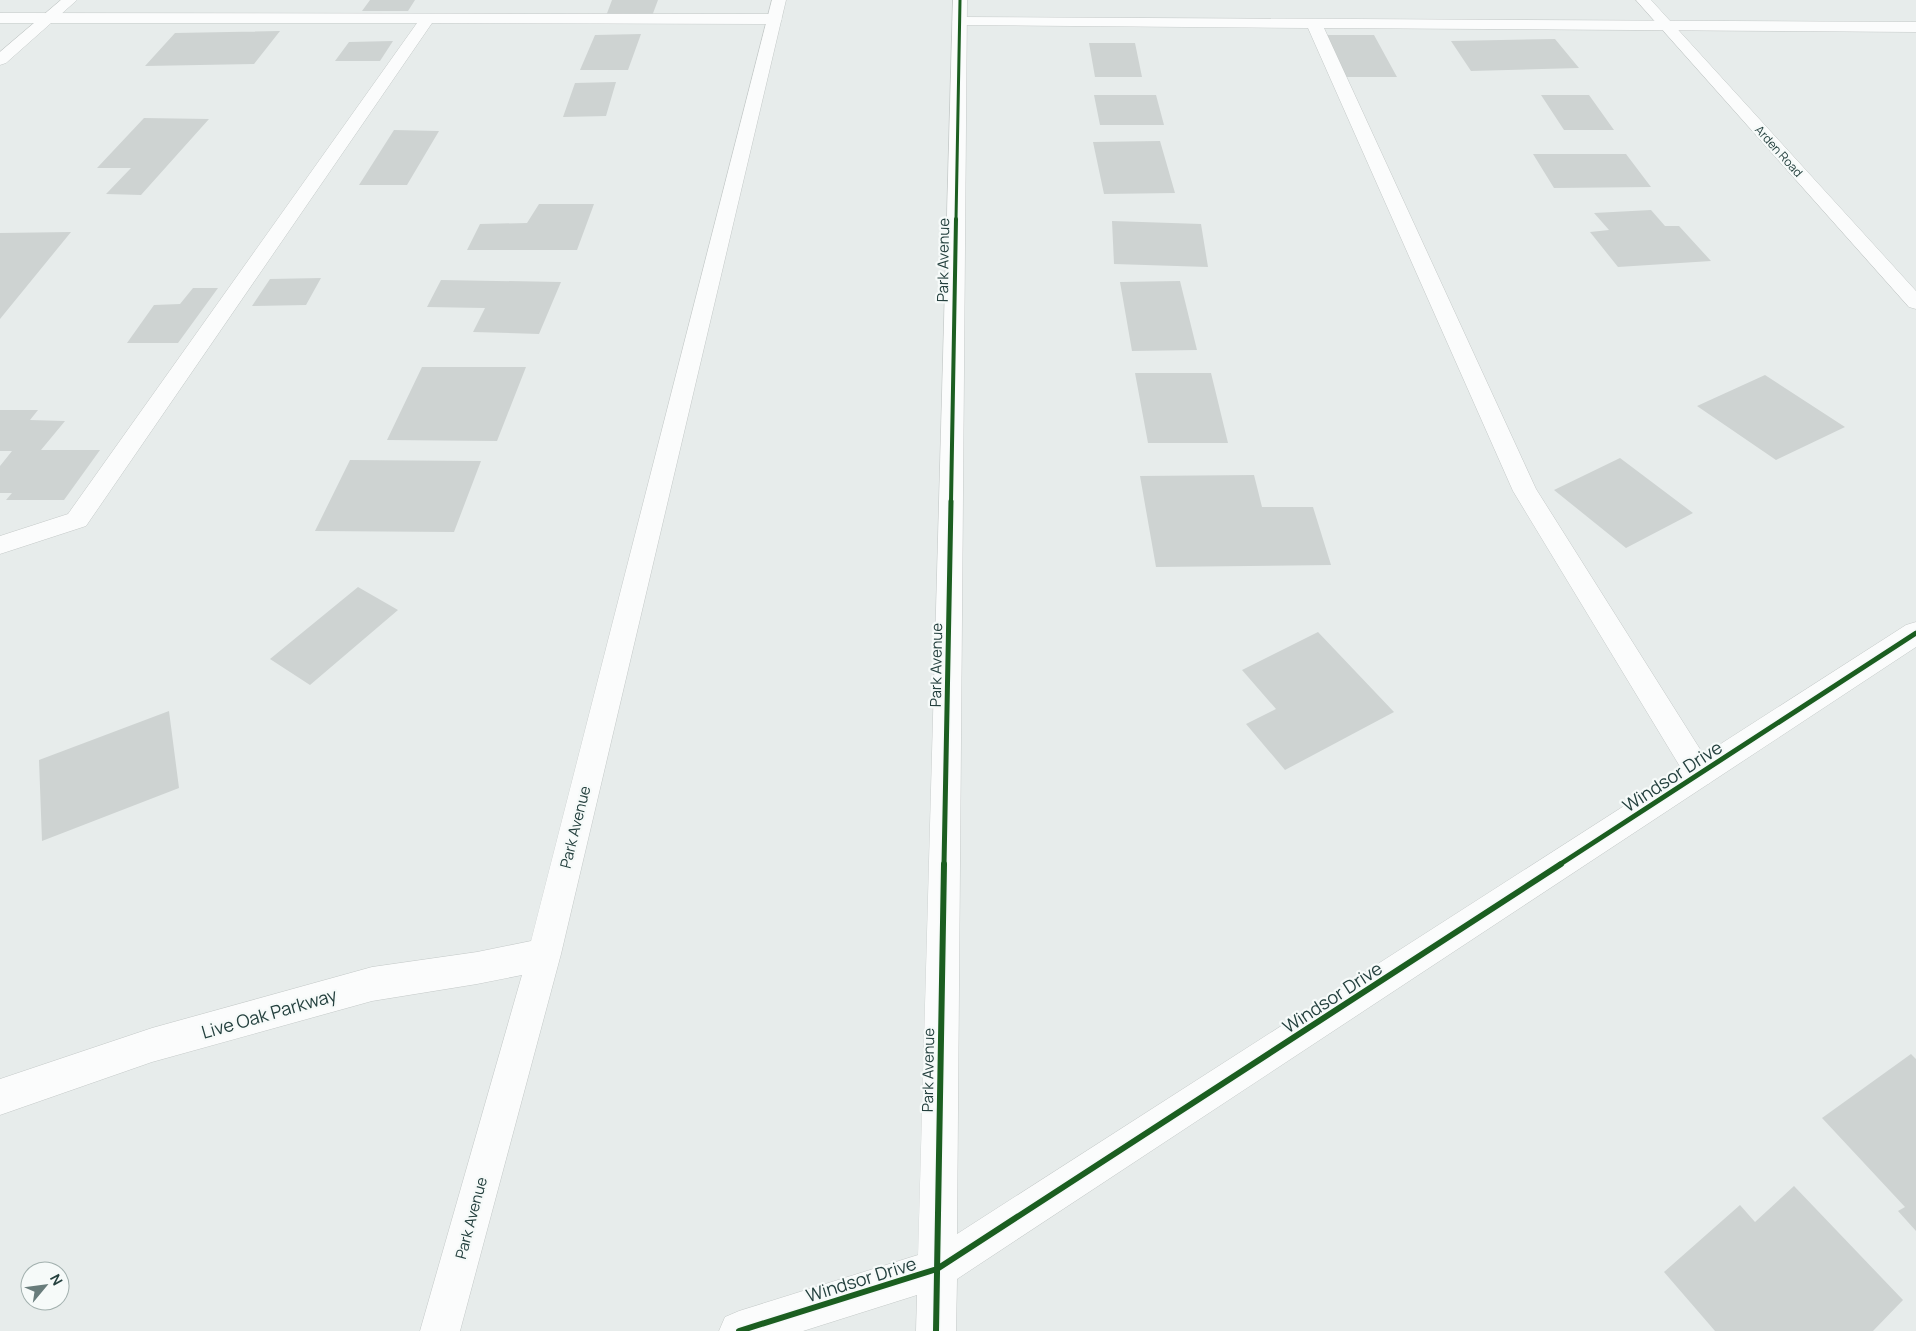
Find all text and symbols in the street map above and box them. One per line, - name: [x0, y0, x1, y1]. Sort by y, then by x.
- street label: Arden Road: [1751, 122, 1807, 180]
- street label: Park Avenue: [932, 217, 954, 302]
- street label: Park Avenue: [925, 622, 947, 707]
- street label: Windsor Drive: [1618, 735, 1726, 817]
- street label: Park Avenue: [555, 783, 595, 870]
- street label: Windsor Drive: [1278, 956, 1386, 1038]
- street label: Live Oak Parkway: [198, 982, 340, 1044]
- street label: Park Avenue: [917, 1027, 939, 1112]
- street label: Park Avenue: [450, 1174, 492, 1261]
- street label: Windsor Drive: [803, 1251, 919, 1307]
- north arrow: [20, 1261, 70, 1311]
- text: N: [46, 1270, 68, 1288]

